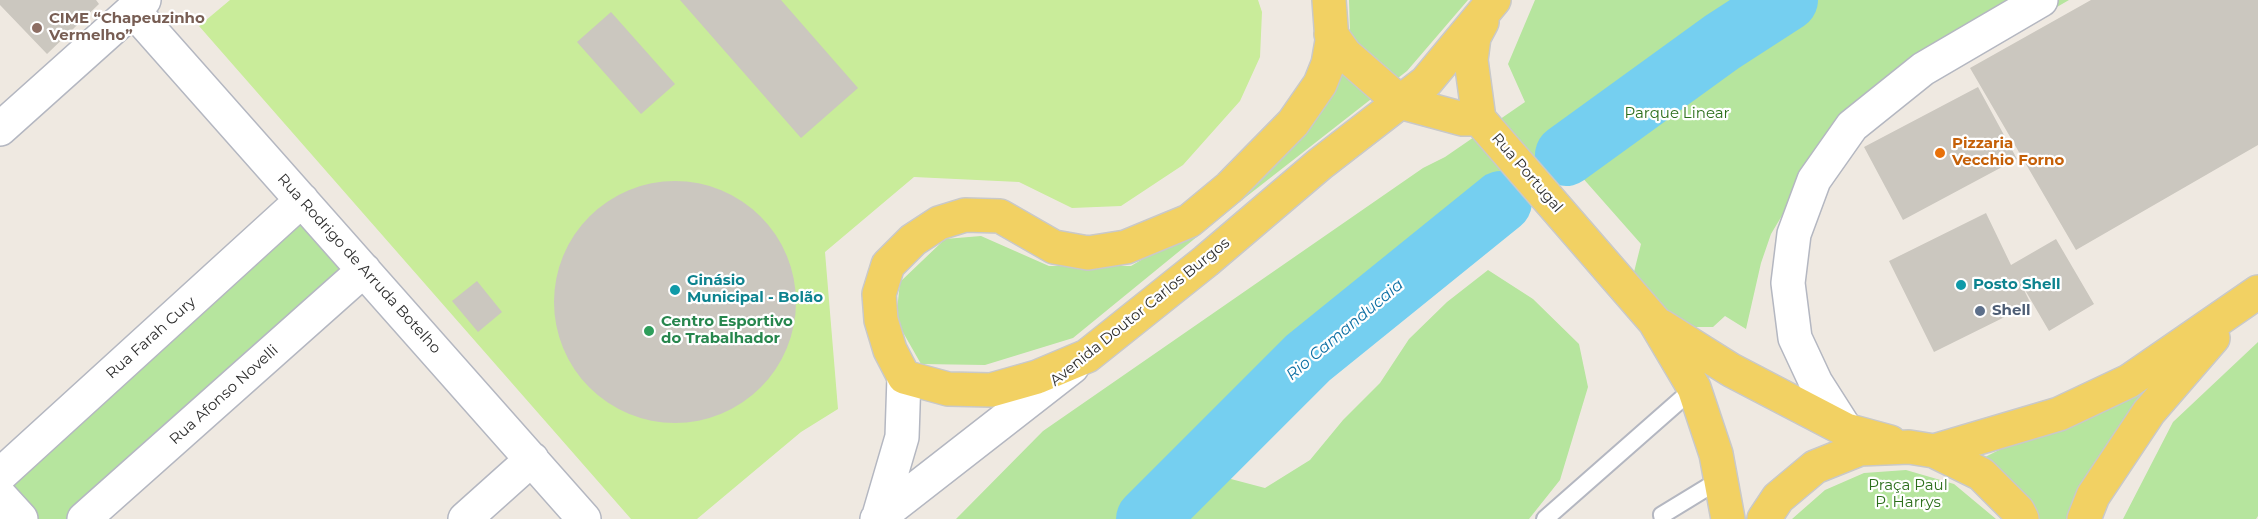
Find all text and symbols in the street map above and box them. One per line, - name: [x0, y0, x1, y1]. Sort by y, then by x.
- place label: CIME “Chapeuzinho Vermelho”: [49, 10, 205, 45]
- marker: CIME “Chapeuzinho Vermelho”: [30, 21, 44, 35]
- park label: Parque Linear: [1624, 105, 1730, 123]
- street label: Rua Portugal: [1488, 130, 1566, 216]
- place label: Pizzaria Vecchio Forno: [1952, 135, 2064, 170]
- marker: Pizzaria Vecchio Forno: [1933, 146, 1947, 160]
- street label: Rua Rodrigo de Arruda Botelho: [273, 170, 445, 358]
- street label: Avenida Doutor Carlos Burgos: [1047, 234, 1233, 390]
- place label: Ginásio Municipal - Bolão: [687, 272, 823, 307]
- water label: Rio Camanducaia: [1282, 275, 1408, 385]
- place label: Posto Shell: [1973, 276, 2060, 294]
- marker: Posto Shell: [1954, 278, 1968, 292]
- marker: Ginásio Municipal - Bolão: [668, 283, 682, 297]
- street label: Rua Farah Cury: [102, 293, 200, 383]
- place label: Shell: [1992, 302, 2030, 320]
- marker: Shell: [1973, 304, 1987, 318]
- place label: Centro Esportivo do Trabalhador: [661, 313, 793, 348]
- marker: Centro Esportivo do Trabalhador: [642, 324, 656, 338]
- street label: Rua Afonso Novelli: [166, 341, 282, 449]
- park label: Praça Paul P. Harrys: [1868, 477, 1948, 512]

